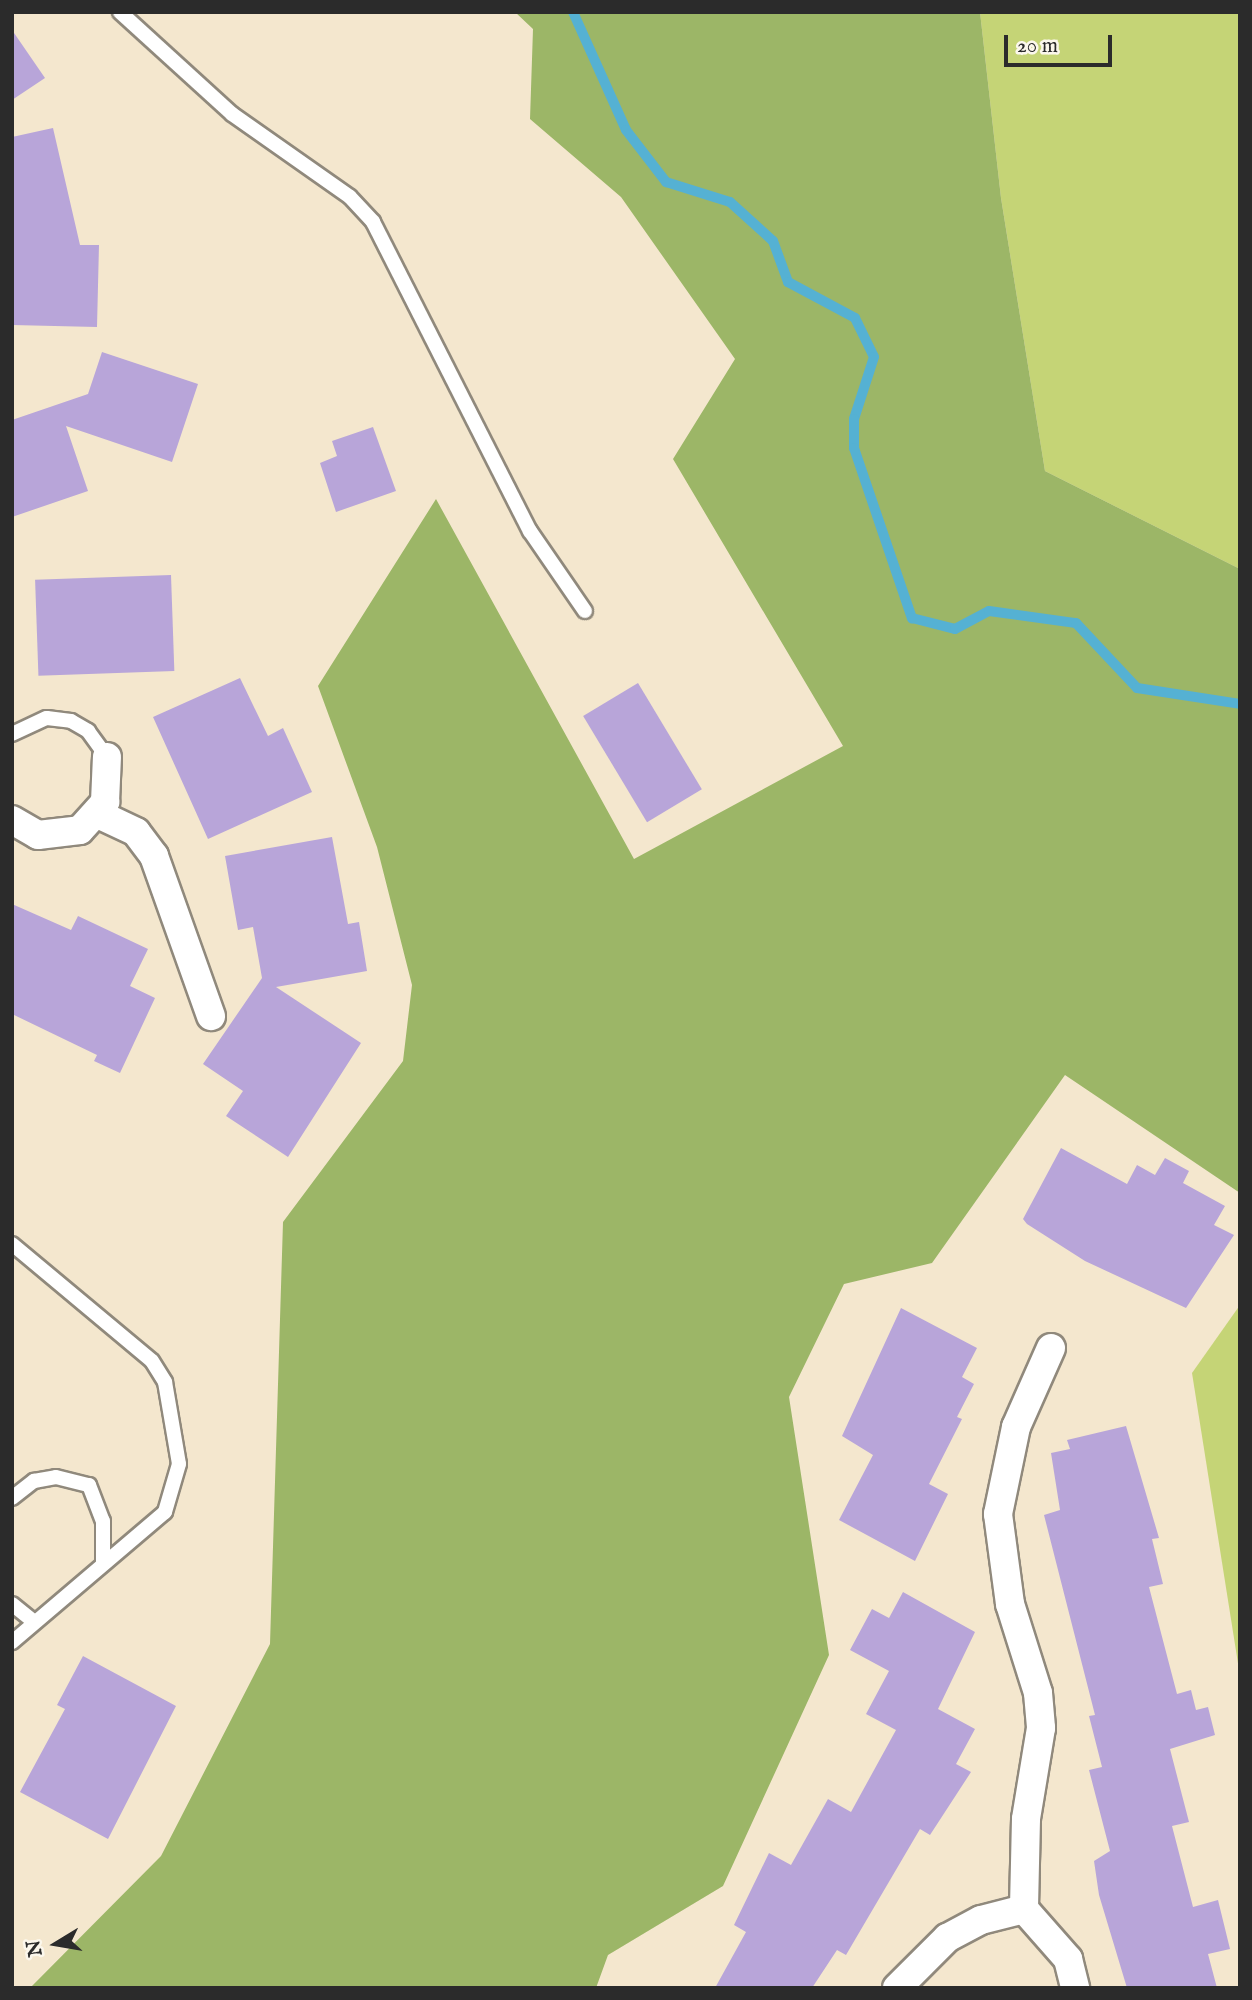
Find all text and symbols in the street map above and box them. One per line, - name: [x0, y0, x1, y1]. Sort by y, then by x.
- scale bar: [1007, 21, 1116, 65]
- text: 20 m: [1017, 33, 1058, 60]
- north arrow: [21, 1909, 91, 1979]
- text: N: [22, 1938, 49, 1958]

